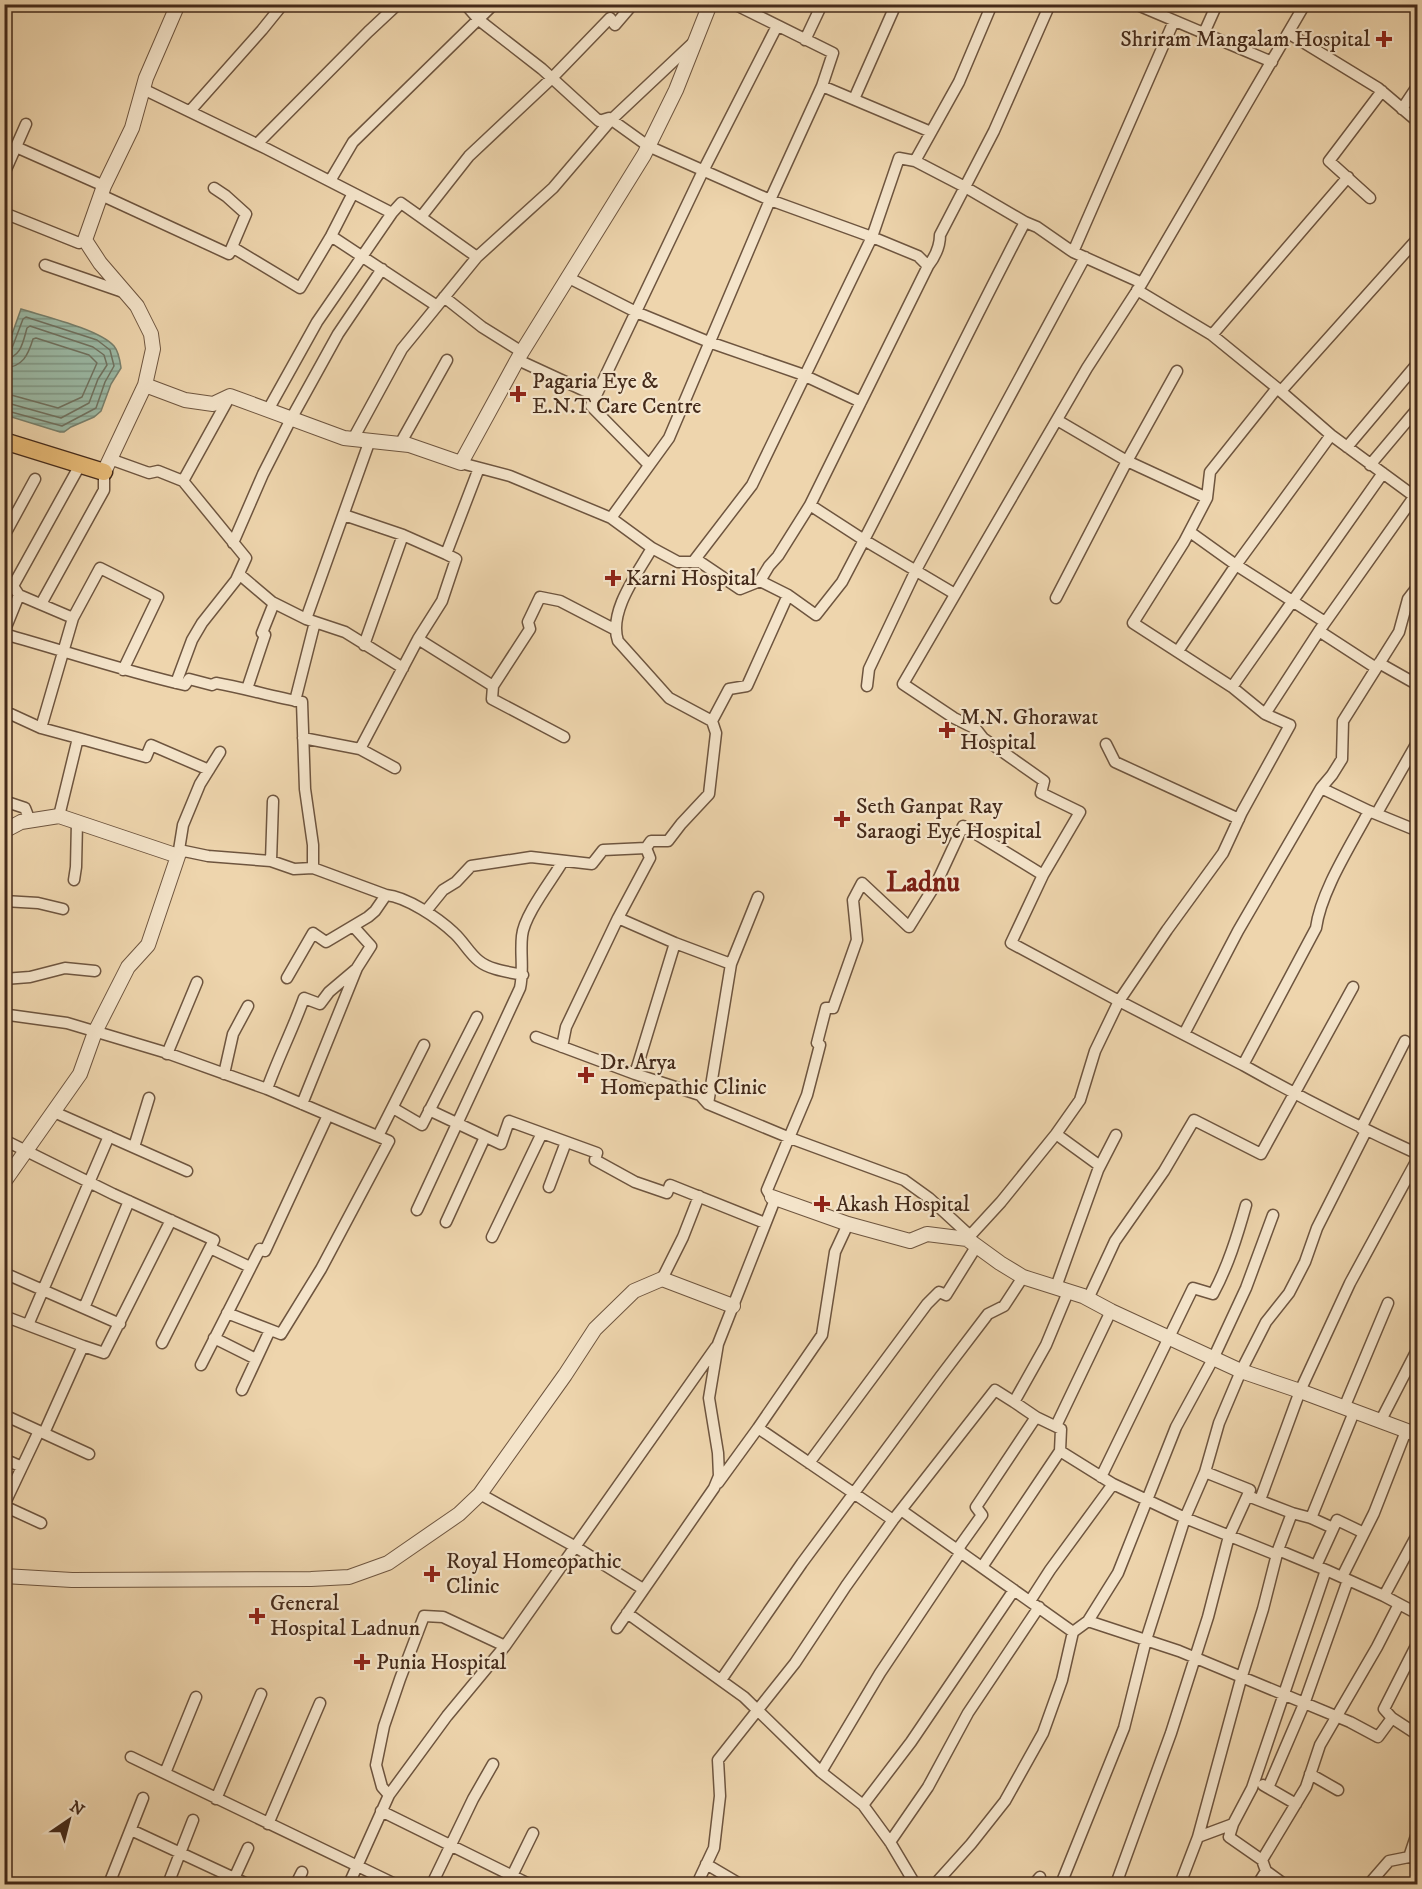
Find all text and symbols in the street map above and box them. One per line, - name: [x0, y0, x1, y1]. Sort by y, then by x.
- place label: Shriram Mangalam Hospital: [1120, 26, 1370, 53]
- marker: Shriram Mangalam Hospital: [1375, 30, 1393, 48]
- place label: Pagaria Eye & E.N.T Care Centre: [532, 368, 701, 420]
- marker: Pagaria Eye & E.N.T Care Centre: [509, 385, 527, 403]
- place label: Karni Hospital: [626, 565, 757, 592]
- marker: Karni Hospital: [604, 569, 622, 587]
- place label: M.N. Ghorawat Hospital: [960, 704, 1098, 756]
- marker: M.N. Ghorawat Hospital: [938, 721, 956, 739]
- place label: Seth Ganpat Ray Saraogi Eye Hospital: [856, 793, 1042, 845]
- marker: Seth Ganpat Ray Saraogi Eye Hospital: [833, 810, 851, 828]
- district label: Ladnu: [886, 865, 961, 900]
- place label: Dr. Arya Homepathic Clinic: [600, 1049, 767, 1101]
- marker: Dr. Arya Homepathic Clinic: [577, 1066, 595, 1084]
- place label: Akash Hospital: [836, 1191, 970, 1218]
- marker: Akash Hospital: [813, 1195, 831, 1213]
- place label: Royal Homeopathic Clinic: [446, 1548, 622, 1600]
- marker: Royal Homeopathic Clinic: [423, 1565, 441, 1583]
- place label: General Hospital Ladnun: [270, 1590, 421, 1642]
- marker: General Hospital Ladnun: [248, 1607, 266, 1625]
- place label: Punia Hospital: [376, 1649, 507, 1676]
- marker: Punia Hospital: [353, 1653, 371, 1671]
- north arrow: [39, 1790, 99, 1850]
- text: N: [66, 1797, 88, 1820]

